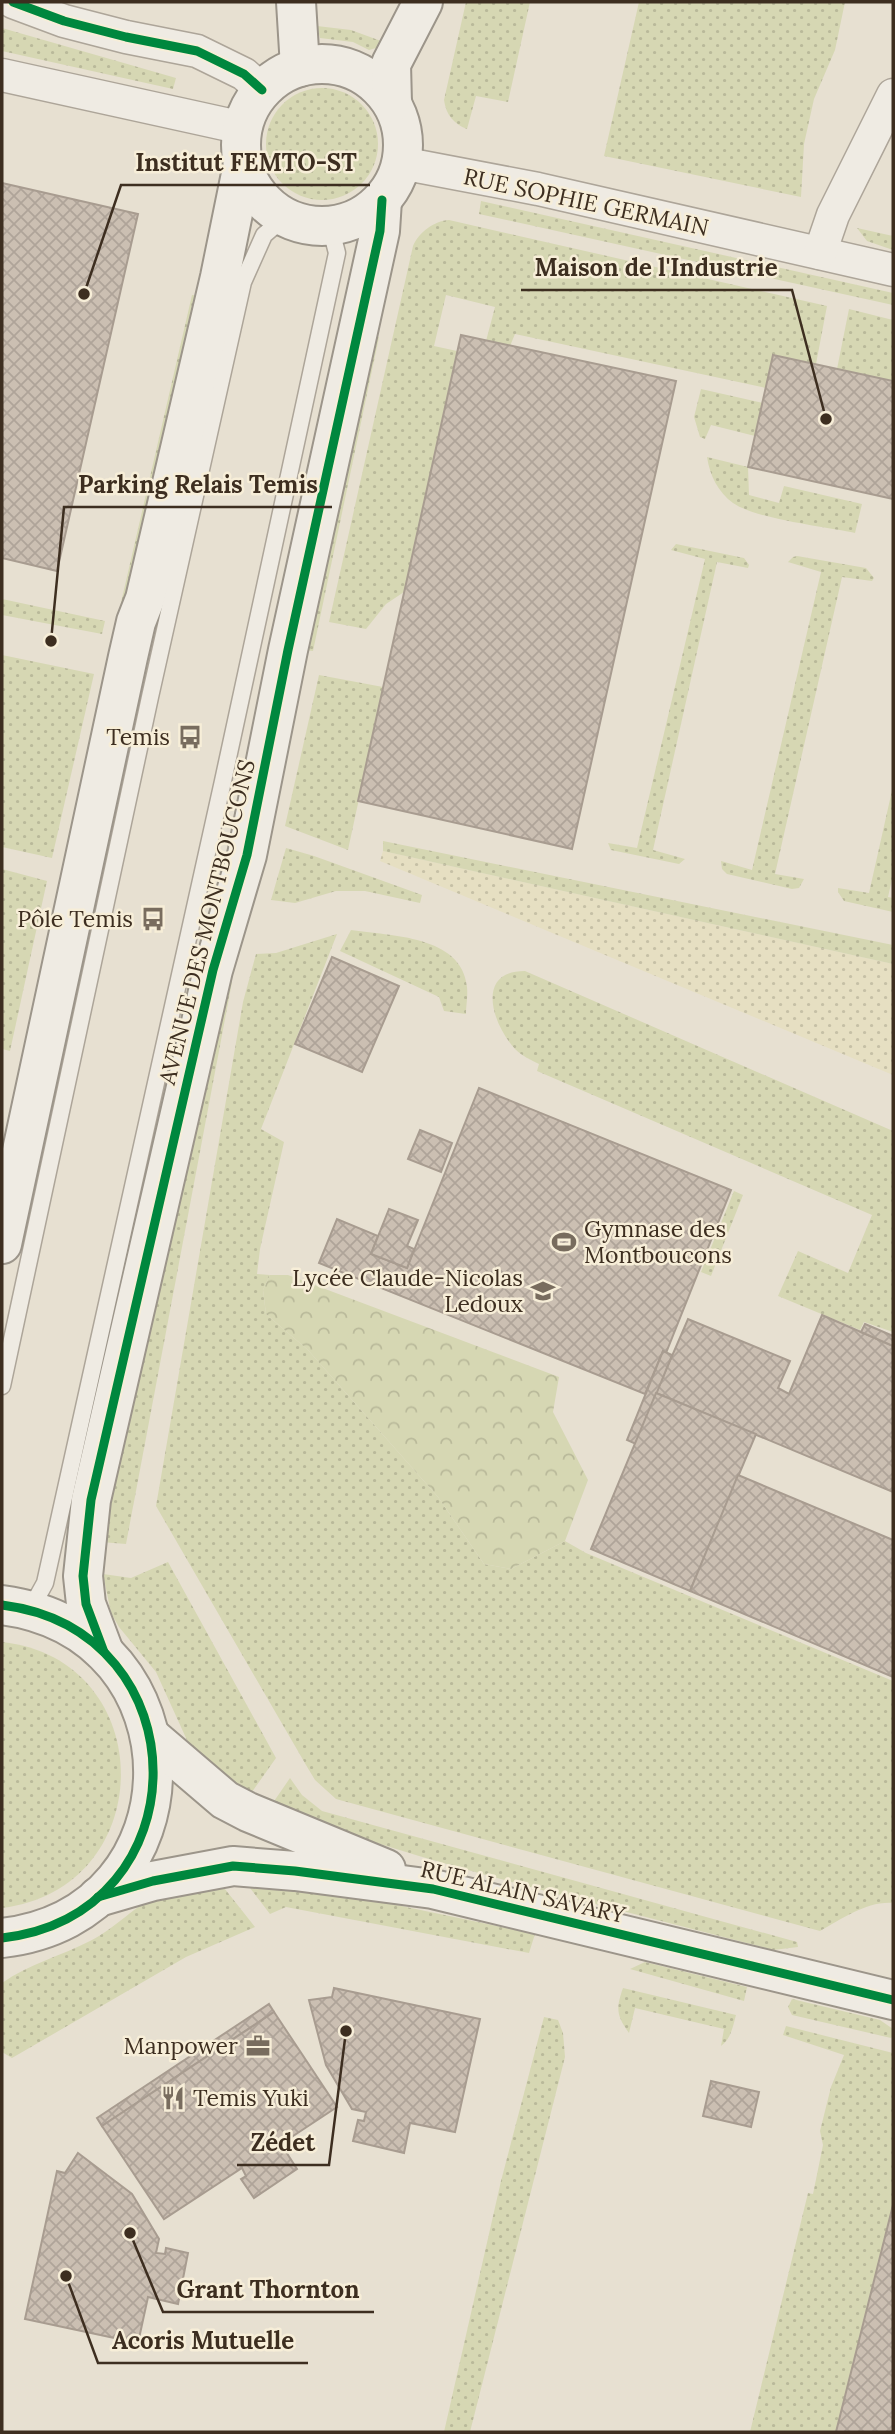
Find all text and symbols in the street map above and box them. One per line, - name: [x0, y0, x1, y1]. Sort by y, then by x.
- callout: Institut FEMTO-ST: [121, 140, 370, 185]
- text: Institut FEMTO-ST: [135, 147, 357, 178]
- street label: RUE SOPHIE GERMAIN: [461, 161, 711, 242]
- callout: Maison de l'Industrie: [521, 245, 792, 290]
- text: Maison de l'Industrie: [534, 252, 778, 283]
- callout: Parking Relais Temis: [64, 462, 332, 507]
- text: Parking Relais Temis: [78, 469, 318, 500]
- place label: Temis: [106, 722, 170, 751]
- bus stop icon: Temis: [176, 723, 204, 751]
- street label: AVENUE DES MONTBOUCONS: [152, 756, 261, 1088]
- place label: Pôle Temis: [17, 904, 133, 933]
- bus stop icon: Pôle Temis: [139, 905, 167, 933]
- place label: Gymnase des Montboucons: [584, 1214, 732, 1269]
- sports icon: Gymnase des Montboucons: [550, 1228, 578, 1256]
- place label: Lycée Claude-Nicolas Ledoux: [292, 1263, 523, 1318]
- school or university icon: Lycée Claude-Nicolas Ledoux: [529, 1277, 557, 1305]
- street label: RUE ALAIN SAVARY: [418, 1854, 629, 1929]
- place label: Manpower: [124, 2031, 238, 2060]
- office icon: Manpower: [244, 2032, 272, 2060]
- place label: Temis Yuki: [193, 2083, 309, 2112]
- restaurant icon: Temis Yuki: [159, 2084, 187, 2112]
- callout: Zédet: [237, 2120, 329, 2165]
- text: Zédet: [251, 2127, 316, 2158]
- callout: Grant Thornton: [163, 2267, 374, 2312]
- text: Grant Thornton: [177, 2274, 359, 2305]
- callout: Acoris Mutuelle: [98, 2318, 308, 2363]
- text: Acoris Mutuelle: [112, 2325, 294, 2356]

